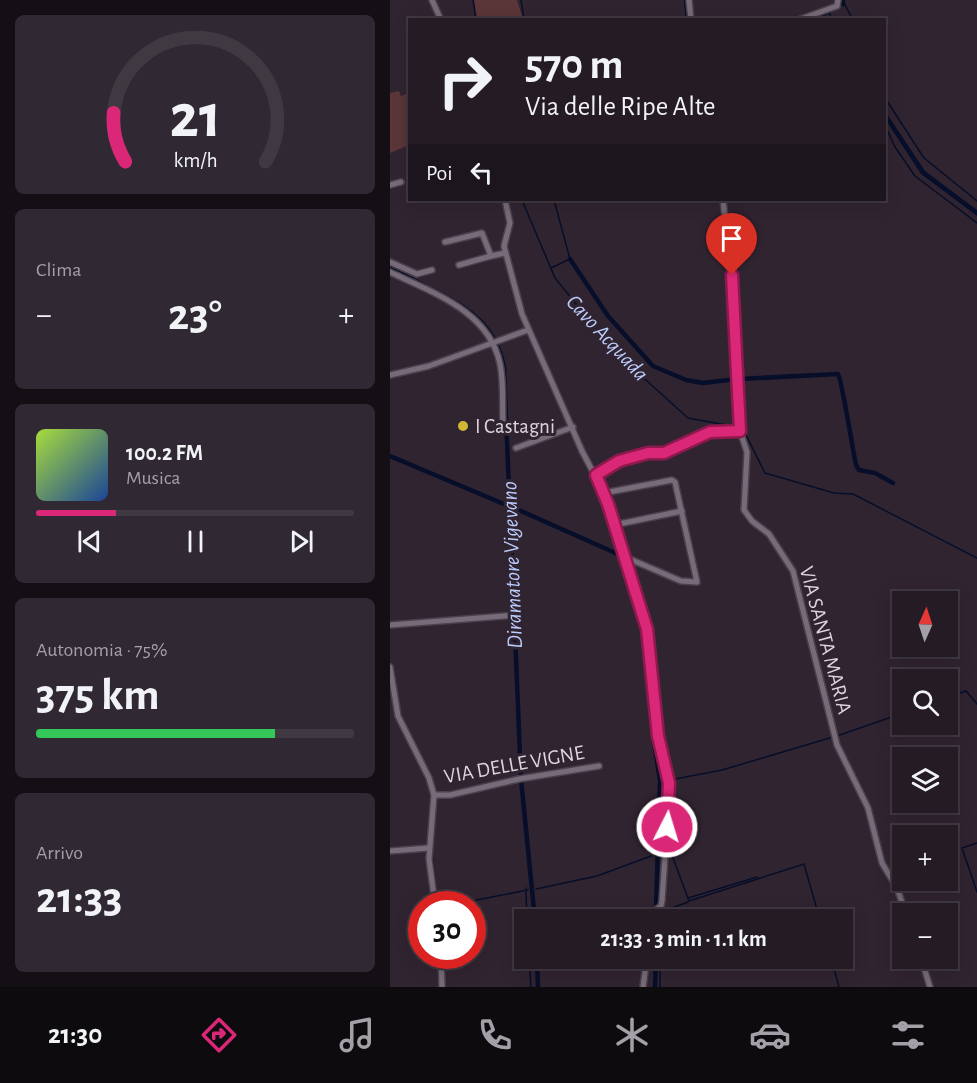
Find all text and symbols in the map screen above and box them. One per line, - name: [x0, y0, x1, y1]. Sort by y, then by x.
- icon: right: [426, 42, 504, 120]
- text: 570 m: [525, 44, 623, 86]
- text: 21: [169, 86, 221, 148]
- text: Via delle Ripe Alte: [525, 93, 716, 120]
- text: km/h: [173, 150, 217, 171]
- icon: left: [465, 156, 498, 189]
- text: Poi: [426, 162, 453, 184]
- pin: [706, 213, 757, 275]
- icon: arrive: [715, 222, 748, 255]
- text: Clima: [36, 260, 81, 280]
- water label: Cavo Acquada: [562, 290, 652, 385]
- text: 23°: [168, 293, 222, 338]
- text: −: [36, 299, 52, 332]
- text: +: [338, 299, 354, 332]
- place label: I Castagni: [475, 416, 555, 437]
- marker: I Castagni: [456, 419, 470, 433]
- text: 100.2 FM: [126, 442, 203, 464]
- text: Musica: [126, 468, 181, 488]
- water label: Diramatore Vigevano: [498, 481, 526, 649]
- icon: previous: [73, 525, 106, 558]
- icon: pause: [179, 525, 212, 558]
- icon: next: [285, 525, 318, 558]
- street label: VIA SANTA MARIA: [796, 564, 855, 716]
- north arrow: [892, 591, 958, 657]
- map controls: [892, 591, 958, 969]
- text: Autonomia · 75%: [36, 640, 167, 660]
- button: search: [892, 669, 958, 735]
- text: 375 km: [36, 673, 160, 718]
- street label: VIA DELLE VIGNE: [442, 742, 586, 787]
- button: layers: [892, 747, 958, 813]
- position arrow: [635, 795, 699, 859]
- button: +: [892, 825, 958, 891]
- text: Arrivo: [36, 843, 83, 863]
- text: 21:33: [36, 876, 123, 921]
- speed limit sign: 30: [408, 891, 486, 969]
- button: −: [892, 903, 958, 969]
- text: 21:33 · 3 min · 1.1 km: [600, 928, 767, 950]
- icon: directions: [198, 1014, 240, 1056]
- icon: music: [336, 1014, 378, 1056]
- icon: phone: [474, 1014, 516, 1056]
- icon: climate: [611, 1014, 653, 1056]
- icon: car: [749, 1014, 791, 1056]
- icon: filters: [887, 1014, 929, 1056]
- text: 21:30: [48, 1021, 102, 1048]

